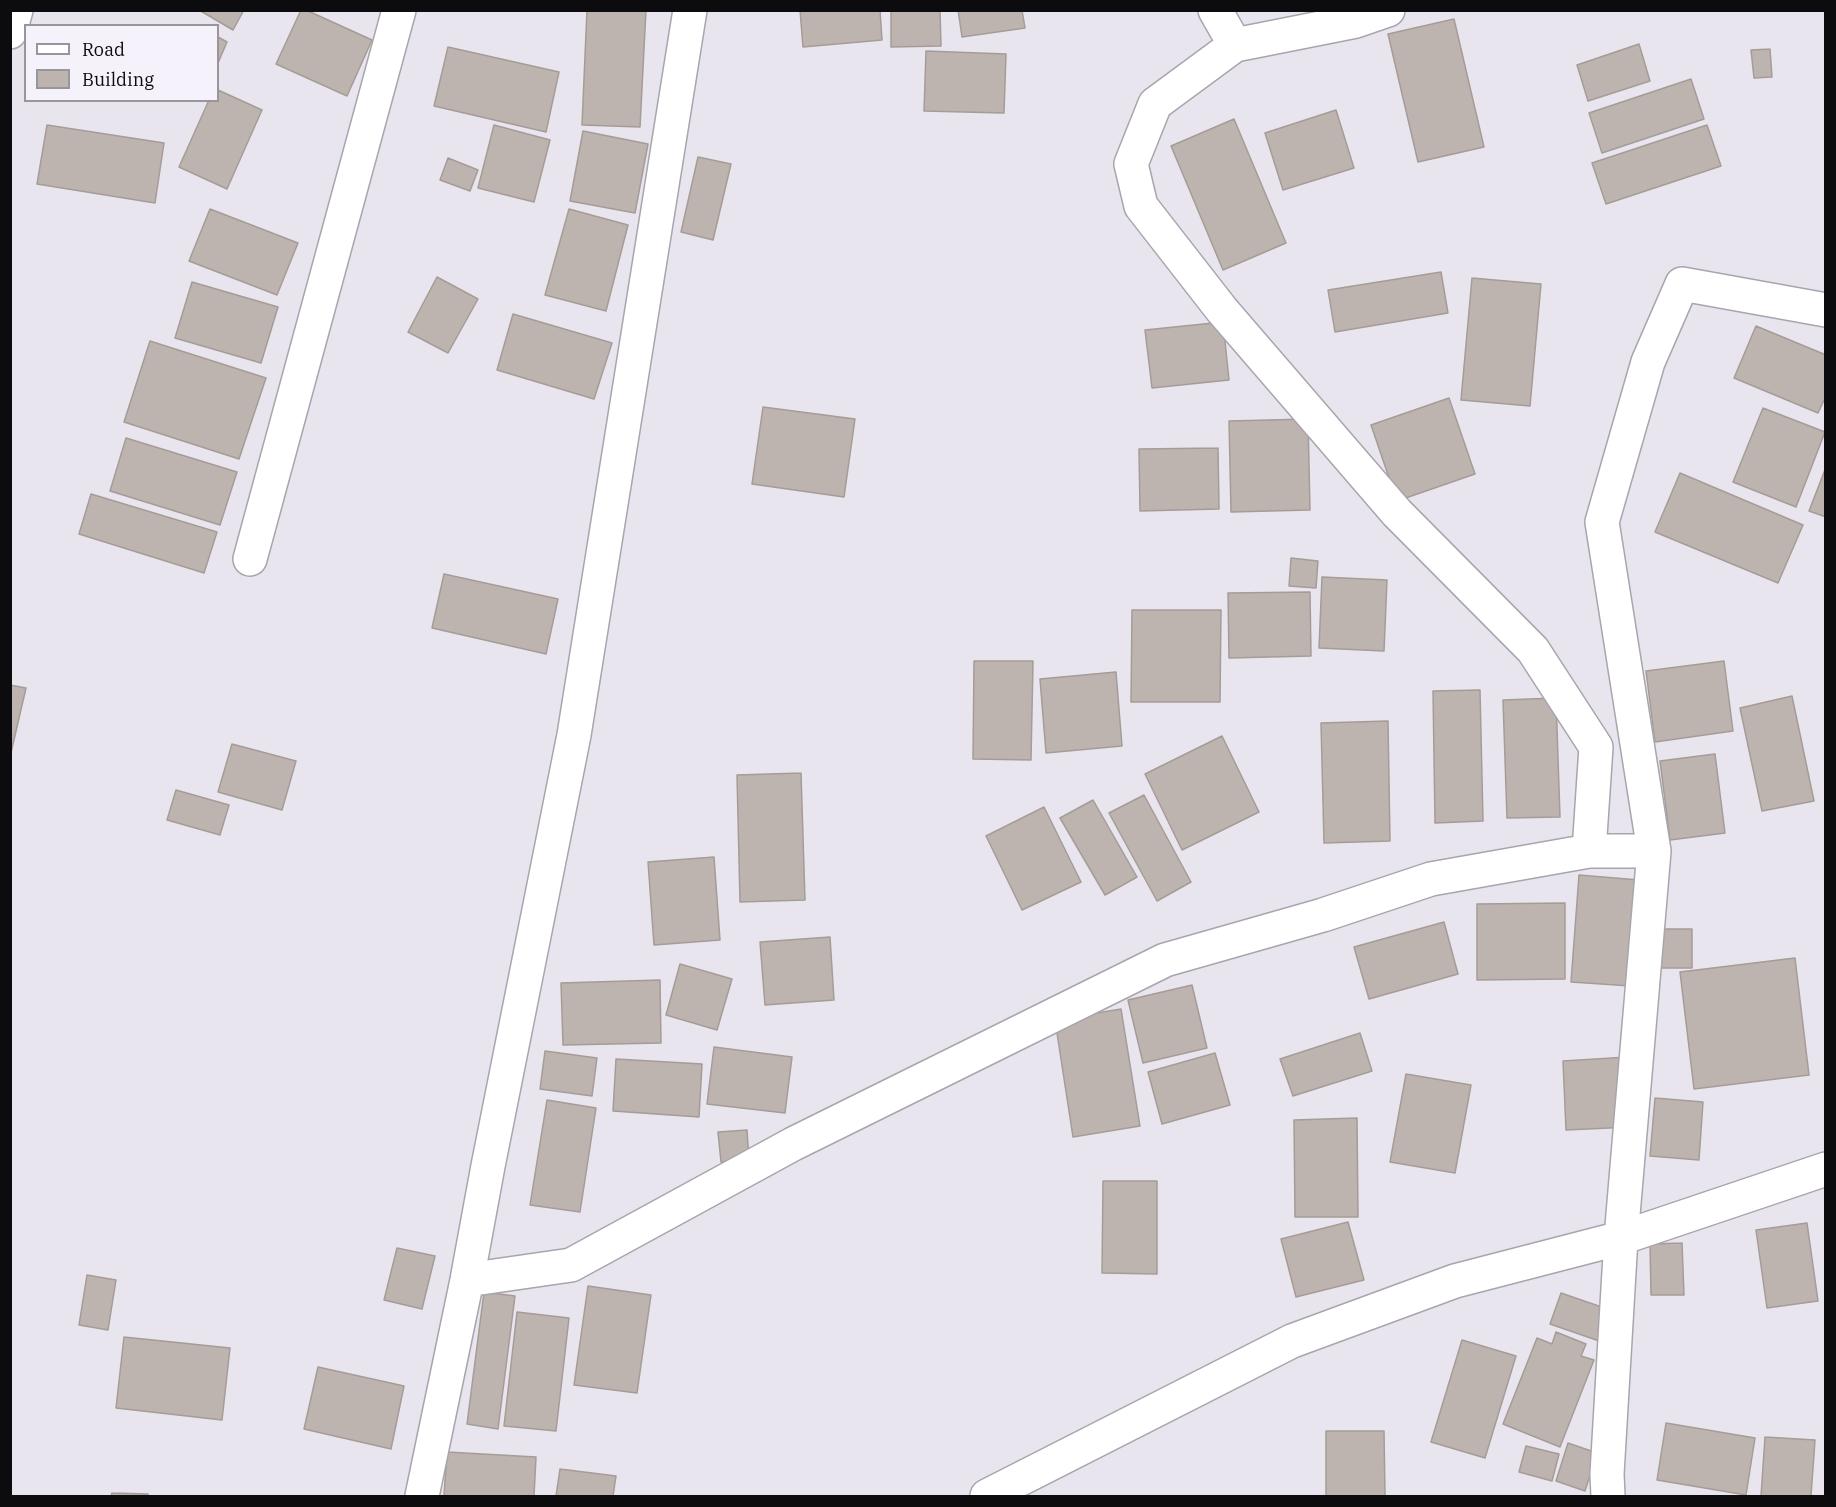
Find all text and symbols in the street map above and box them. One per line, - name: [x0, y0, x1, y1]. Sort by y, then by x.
- legend: [24, 24, 219, 102]
- text: Road: [82, 38, 125, 61]
- text: Building: [82, 68, 154, 91]

